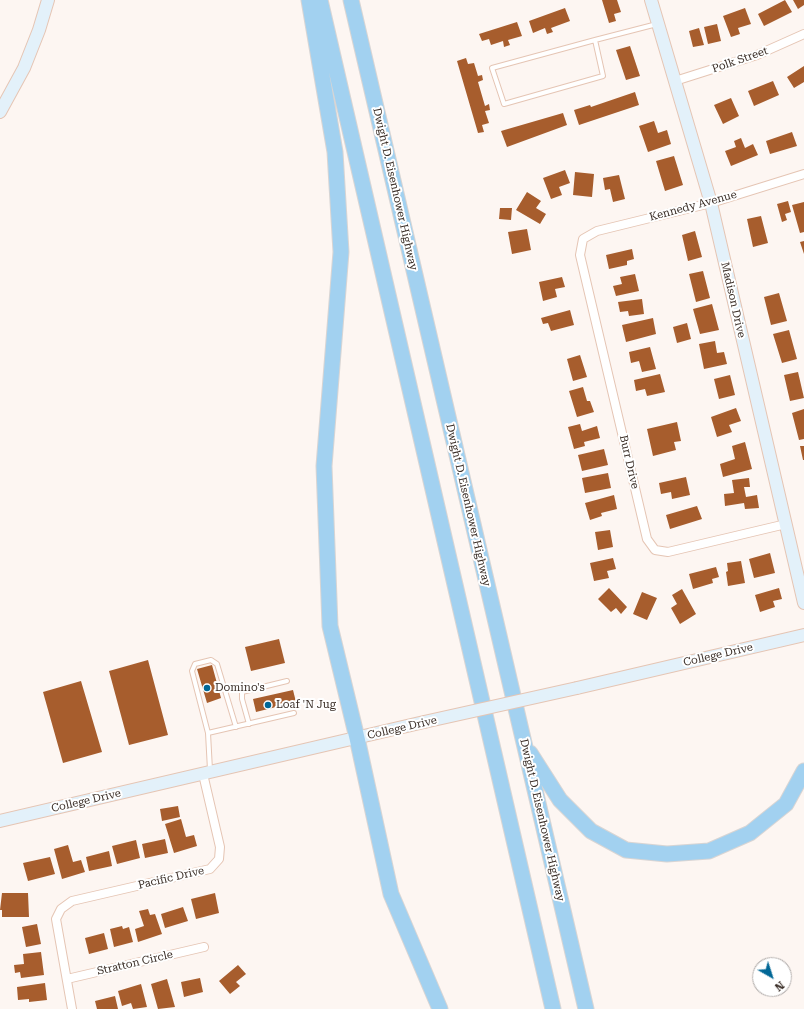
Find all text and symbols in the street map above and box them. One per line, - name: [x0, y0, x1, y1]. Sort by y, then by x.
- street label: Polk Street: [710, 44, 770, 76]
- street label: Dwight D. Eisenhower Highway: [370, 106, 420, 272]
- street label: Kennedy Avenue: [648, 188, 738, 224]
- street label: Madison Drive: [718, 261, 748, 339]
- street label: Dwight D. Eisenhower Highway: [443, 422, 493, 588]
- street label: Burr Drive: [616, 434, 642, 490]
- street label: College Drive: [682, 641, 754, 669]
- place label: Domino's: [215, 681, 265, 695]
- marker: Domino's: [202, 683, 212, 693]
- place label: Loaf 'N Jug: [276, 698, 336, 712]
- marker: Loaf 'N Jug: [263, 700, 273, 710]
- street label: College Drive: [366, 714, 438, 742]
- street label: Dwight D. Eisenhower Highway: [517, 737, 567, 903]
- street label: College Drive: [50, 787, 122, 815]
- street label: Pacific Drive: [137, 864, 205, 892]
- street label: Stratton Circle: [96, 948, 174, 978]
- north arrow: [752, 957, 792, 997]
- text: N: [772, 978, 787, 994]

